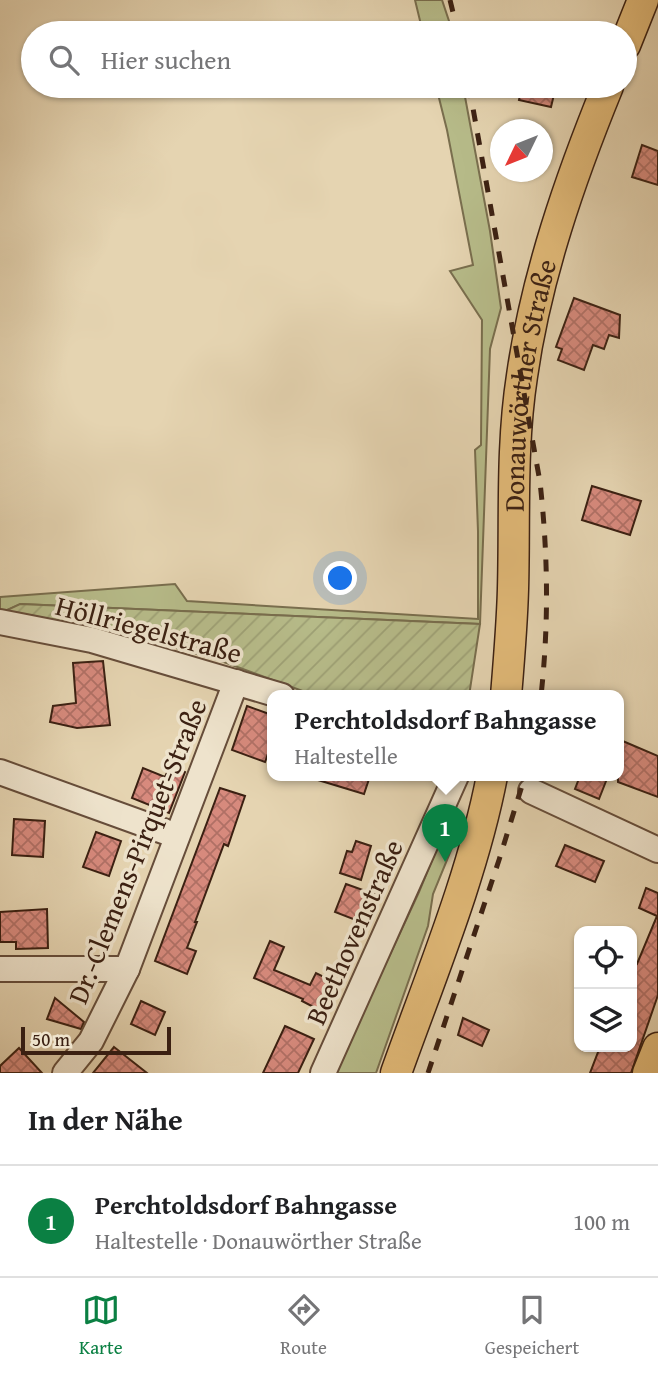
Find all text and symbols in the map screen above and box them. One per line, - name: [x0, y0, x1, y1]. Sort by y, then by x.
- search box: [21, 21, 637, 98]
- text: Hier suchen: [101, 40, 231, 79]
- icon: search: [45, 41, 83, 79]
- north arrow: [490, 119, 553, 182]
- street label: Donauwörther Straße: [493, 254, 566, 512]
- your location: [323, 561, 357, 595]
- street label: Höllriegelstraße: [52, 584, 247, 673]
- popup: [267, 690, 624, 781]
- street label: Dr.-Clemens-Pirquet-Straße: [57, 692, 217, 1010]
- text: Perchtoldsdorf Bahngasse: [294, 700, 597, 739]
- text: Haltestelle: [294, 739, 398, 772]
- pin: 1: [422, 804, 468, 862]
- street label: Beethovenstraße: [294, 833, 413, 1031]
- map controls: [574, 926, 637, 1052]
- button: locate: [574, 926, 637, 989]
- button: layers: [574, 989, 637, 1052]
- scale bar: [21, 1024, 172, 1056]
- text: 50 m: [32, 1025, 70, 1053]
- text: In der Nähe: [28, 1097, 183, 1141]
- text: Perchtoldsdorf Bahngasse: [95, 1185, 397, 1224]
- text: 1: [45, 1205, 57, 1238]
- text: 100 m: [573, 1205, 630, 1238]
- text: Haltestelle · Donauwörther Straße: [95, 1224, 422, 1257]
- tab: Karte: [79, 1291, 123, 1361]
- tab: Route: [280, 1291, 327, 1361]
- tab: Gespeichert: [485, 1291, 579, 1361]

